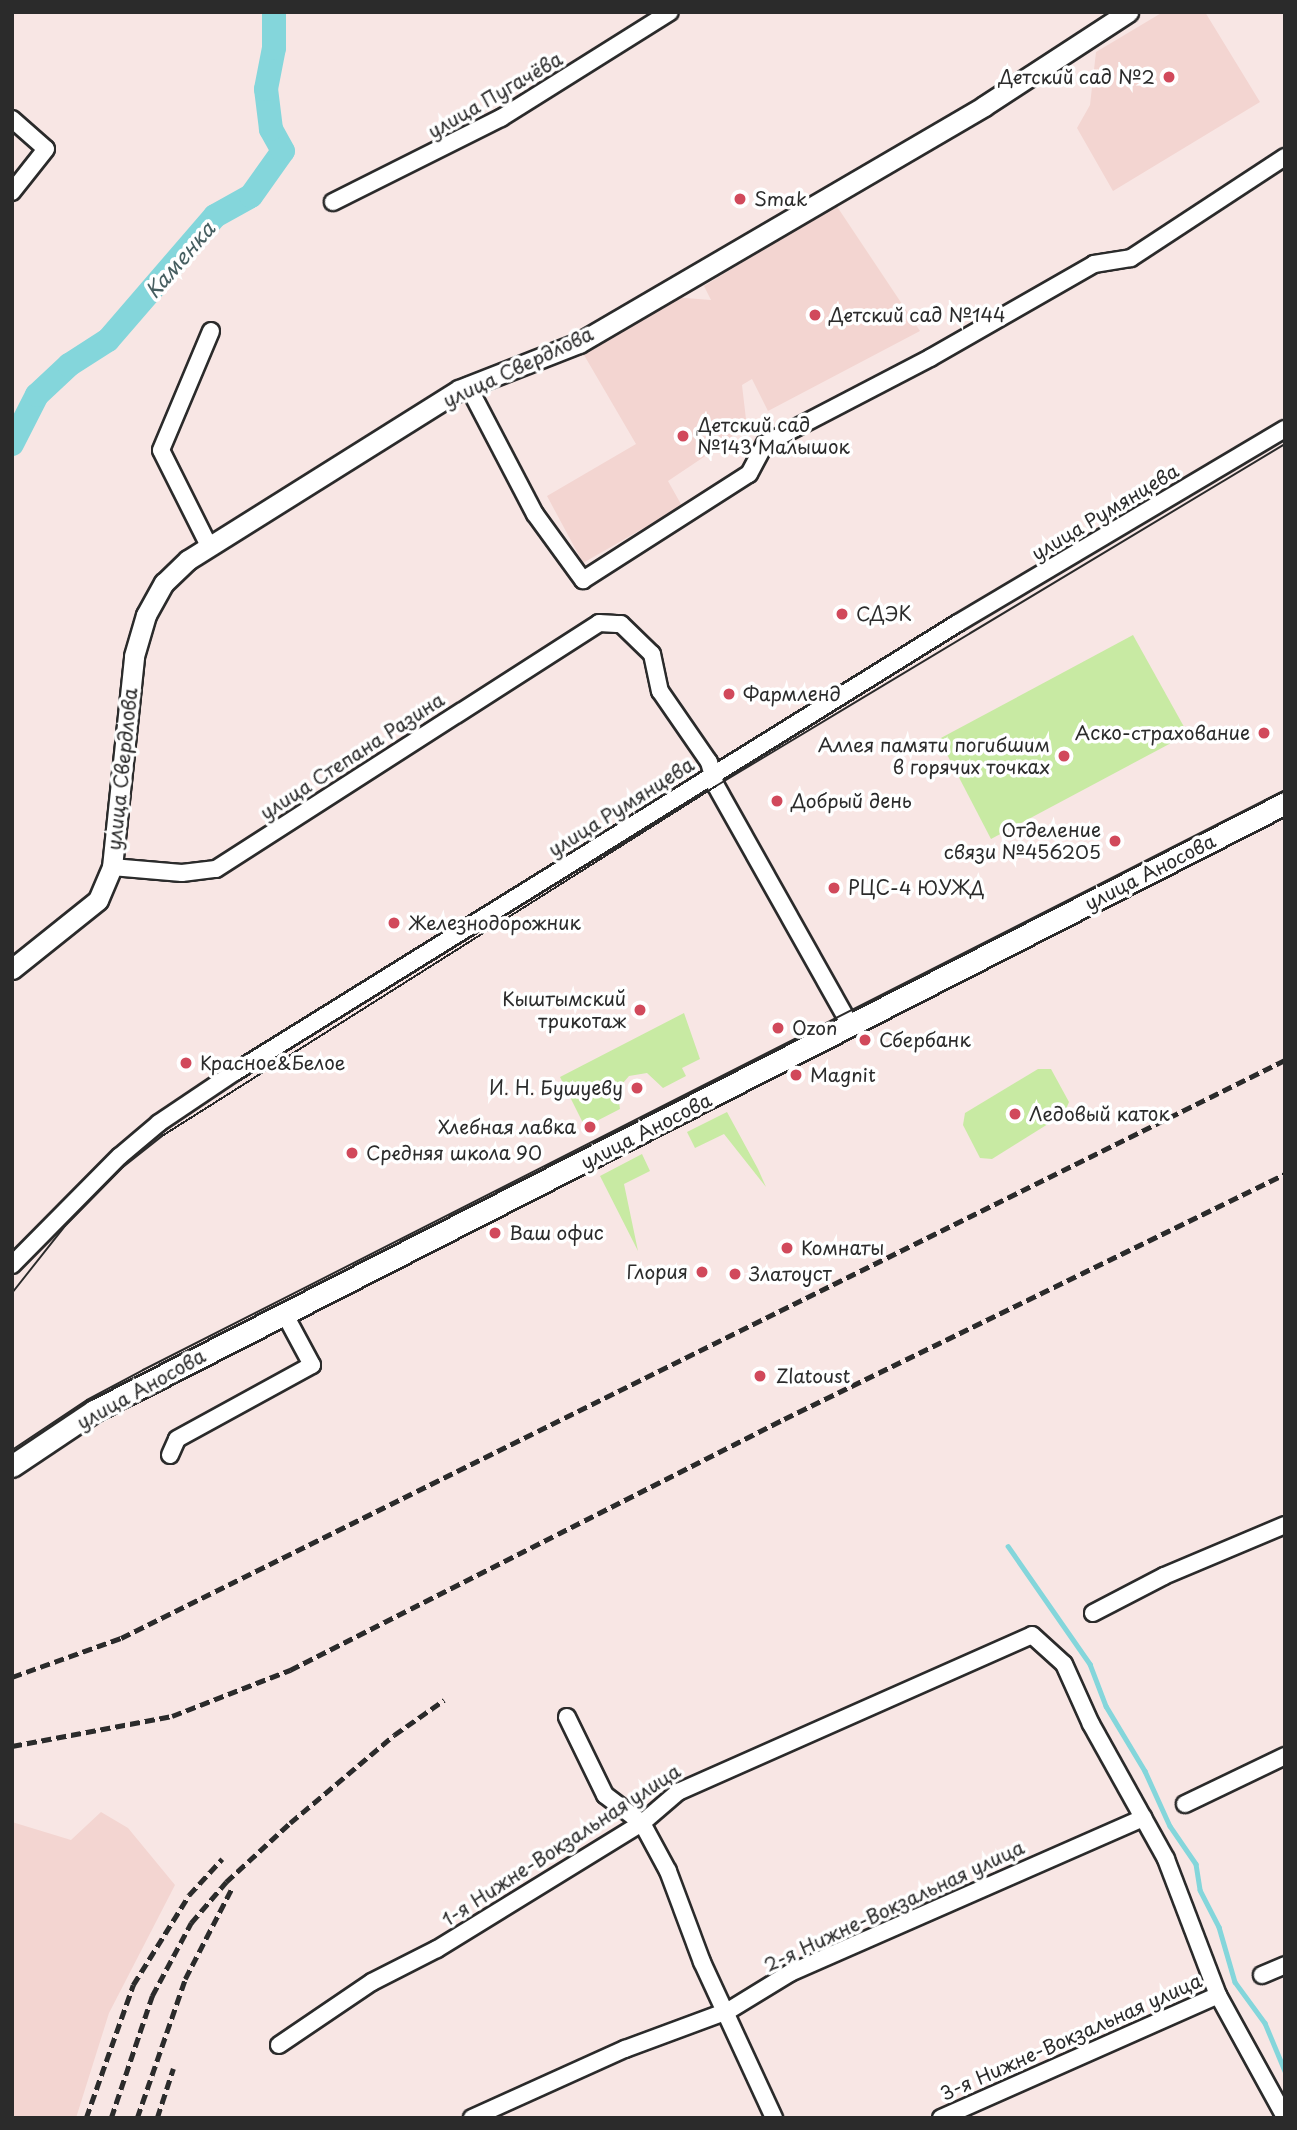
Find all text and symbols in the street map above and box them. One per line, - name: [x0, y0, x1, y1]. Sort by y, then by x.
- street label: улица Пугачёва: [423, 47, 567, 143]
- place label: Детский сад №2: [997, 66, 1155, 88]
- marker: Детский сад №2: [1161, 69, 1177, 85]
- place label: Smak: [754, 188, 807, 210]
- marker: Smak: [732, 191, 748, 207]
- water label: Каменка: [139, 216, 219, 302]
- place label: Детский сад №144: [829, 304, 1007, 326]
- marker: Детский сад №144: [807, 307, 823, 323]
- street label: улица Свердлова: [439, 322, 597, 412]
- place label: Детский сад №143 Малышок: [697, 414, 853, 458]
- marker: Детский сад №143 Малышок: [675, 428, 691, 444]
- street label: улица Румянцева: [1027, 459, 1183, 565]
- place label: СДЭК: [856, 603, 912, 625]
- marker: СДЭК: [834, 606, 850, 622]
- place label: Фармленд: [743, 683, 841, 705]
- street label: улица Свердлова: [102, 686, 142, 852]
- marker: Фармленд: [721, 686, 737, 702]
- street label: улица Степана Разина: [255, 688, 449, 824]
- place label: Аско-страхование: [1075, 722, 1250, 744]
- marker: Аско-страхование: [1256, 725, 1272, 741]
- place label: Аллея памяти погибшим в горячих точках: [818, 734, 1050, 778]
- marker: Аллея памяти погибшим в горячих точках: [1056, 748, 1072, 764]
- street label: улица Румянцева: [543, 753, 699, 861]
- place label: Добрый день: [791, 790, 912, 812]
- marker: Добрый день: [769, 793, 785, 809]
- place label: Отделение связи №456205: [943, 819, 1101, 863]
- street label: улица Аносова: [1081, 829, 1219, 915]
- marker: Отделение связи №456205: [1107, 833, 1123, 849]
- place label: РЦС-4 ЮУЖД: [848, 877, 985, 899]
- marker: РЦС-4 ЮУЖД: [826, 880, 842, 896]
- place label: Железнодорожник: [408, 912, 581, 934]
- marker: Железнодорожник: [386, 915, 402, 931]
- place label: Кыштымский трикотаж: [502, 988, 626, 1032]
- marker: Кыштымский трикотаж: [632, 1002, 648, 1018]
- place label: Ozon: [792, 1017, 837, 1039]
- marker: Ozon: [770, 1020, 786, 1036]
- place label: Сбербанк: [879, 1029, 971, 1051]
- marker: Сбербанк: [857, 1032, 873, 1048]
- place label: Красное&Белое: [200, 1052, 345, 1074]
- marker: Красное&Белое: [178, 1055, 194, 1071]
- place label: Magnit: [810, 1064, 876, 1086]
- marker: Magnit: [788, 1067, 804, 1083]
- place label: И. Н. Бушуеву: [488, 1077, 623, 1099]
- marker: И. Н. Бушуеву: [629, 1080, 645, 1096]
- street label: улица Аносова: [577, 1088, 715, 1174]
- place label: Ледовый каток: [1029, 1103, 1170, 1125]
- marker: Ледовый каток: [1007, 1106, 1023, 1122]
- place label: Хлебная лавка: [438, 1116, 576, 1138]
- marker: Хлебная лавка: [582, 1119, 598, 1135]
- place label: Средняя школа 90: [366, 1142, 542, 1164]
- marker: Средняя школа 90: [344, 1145, 360, 1161]
- place label: Ваш офис: [509, 1222, 603, 1244]
- marker: Ваш офис: [487, 1225, 503, 1241]
- place label: Комнаты: [801, 1237, 884, 1259]
- marker: Комнаты: [779, 1240, 795, 1256]
- place label: Глория: [627, 1261, 688, 1283]
- place label: Златоуст: [749, 1263, 832, 1285]
- marker: Глория: [694, 1264, 710, 1280]
- marker: Златоуст: [727, 1266, 743, 1282]
- street label: улица Аносова: [72, 1344, 210, 1434]
- place label: Zlatoust: [776, 1365, 850, 1387]
- marker: Zlatoust: [750, 1366, 770, 1386]
- street label: 1-я Нижне-Вокзальная улица: [437, 1759, 685, 1931]
- street label: 2-я Нижне-Вокзальная улица: [760, 1835, 1028, 1977]
- street label: 3-я Нижне-Вокзальная улица: [936, 1969, 1206, 2105]

